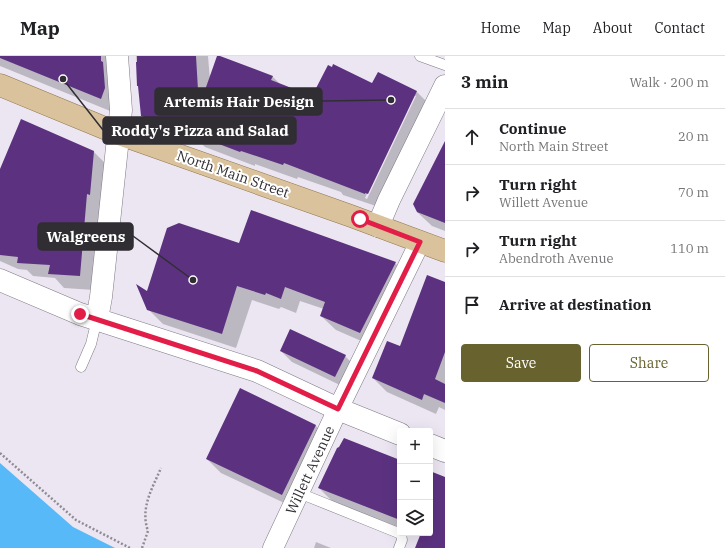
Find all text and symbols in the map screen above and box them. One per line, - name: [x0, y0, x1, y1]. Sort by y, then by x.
- text: Map: [20, 16, 60, 40]
- text: Home: [481, 19, 520, 37]
- text: Map: [542, 19, 571, 37]
- text: About: [593, 19, 632, 37]
- text: Contact: [654, 19, 705, 37]
- text: 3 min: [461, 71, 509, 93]
- text: Walk · 200 m: [630, 74, 709, 91]
- callout: Artemis Hair Design: [155, 88, 322, 115]
- text: Artemis Hair Design: [164, 92, 314, 111]
- callout: Roddy's Pizza and Salad: [103, 117, 296, 144]
- text: Continue: [499, 119, 566, 138]
- text: Roddy's Pizza and Salad: [111, 121, 289, 140]
- icon: ahead: [461, 126, 483, 148]
- text: 20 m: [678, 128, 709, 145]
- text: North Main Street: [499, 138, 608, 155]
- street label: North Main Street: [174, 146, 292, 202]
- text: Turn right: [499, 175, 577, 194]
- icon: right: [461, 182, 483, 204]
- text: 70 m: [678, 184, 709, 201]
- text: Willett Avenue: [499, 194, 588, 211]
- route start: [351, 210, 369, 228]
- callout: Walgreens: [38, 223, 133, 250]
- text: Walgreens: [47, 227, 125, 246]
- text: Turn right: [499, 231, 577, 250]
- icon: right: [461, 238, 483, 260]
- text: 110 m: [670, 240, 709, 257]
- text: Abendroth Avenue: [499, 250, 614, 267]
- icon: arrive: [461, 294, 483, 316]
- text: Arrive at destination: [499, 295, 651, 314]
- route end: [71, 305, 89, 323]
- button: Save: [461, 344, 581, 382]
- button: Share: [589, 344, 709, 382]
- street label: Willett Avenue: [282, 423, 338, 517]
- map controls: [397, 428, 433, 536]
- button: +: [397, 428, 433, 464]
- button: −: [397, 464, 433, 500]
- button: layers: [397, 500, 433, 536]

